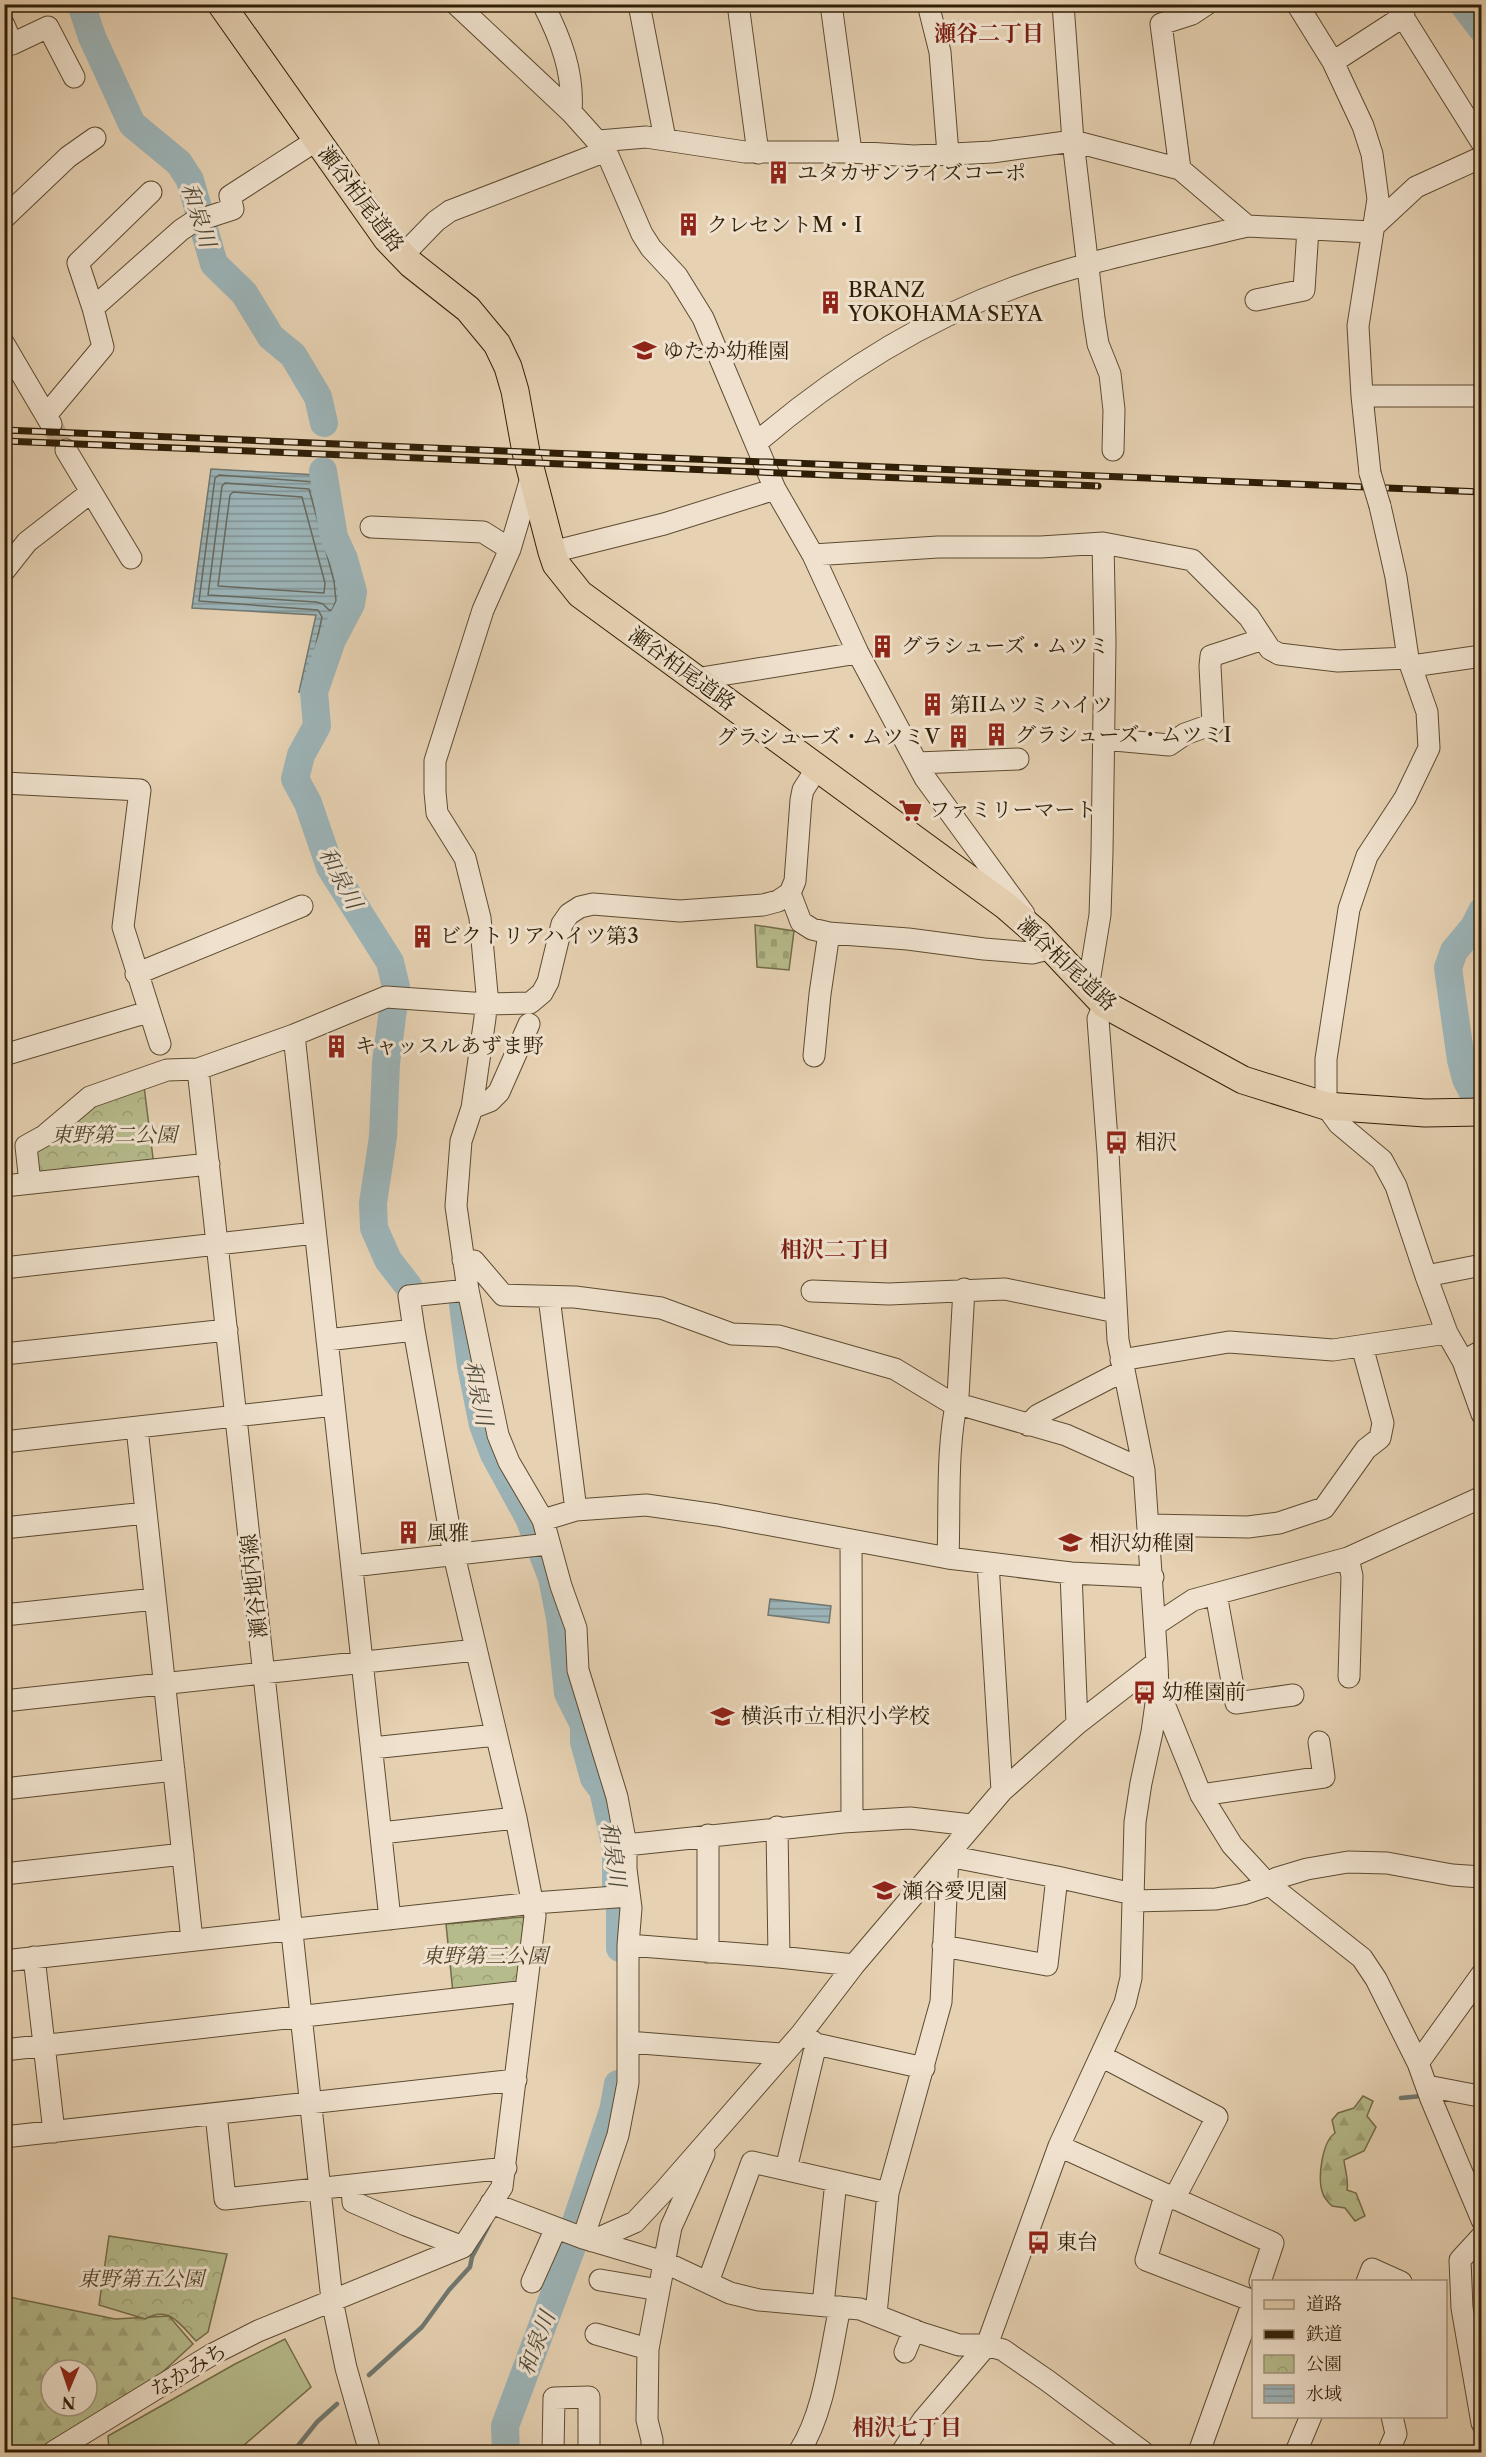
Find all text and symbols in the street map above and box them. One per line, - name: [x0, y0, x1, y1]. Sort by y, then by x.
- district label: 瀬谷二丁目: [934, 20, 1044, 47]
- street label: 瀬谷柏尾道路: [314, 141, 409, 257]
- building icon: ユタカサンライズコーポ: [766, 160, 792, 186]
- place label: ユタカサンライズコーポ: [797, 160, 1026, 185]
- water label: 和泉川: [175, 180, 222, 253]
- building icon: クレセントM・I: [676, 212, 702, 238]
- place label: クレセントM・I: [707, 212, 862, 237]
- place label: BRANZ YOKOHAMA SEYA: [847, 277, 1043, 326]
- building icon: BRANZ YOKOHAMA SEYA: [817, 289, 843, 315]
- school or university icon: ゆたか幼稚園: [632, 338, 658, 364]
- place label: ゆたか幼稚園: [663, 338, 789, 363]
- street label: 瀬谷柏尾道路: [624, 621, 741, 716]
- building icon: グラシューズ・ムツミ: [870, 633, 896, 659]
- place label: グラシューズ・ムツミ: [901, 633, 1110, 658]
- building icon: 第IIムツミハイツ: [919, 692, 945, 718]
- place label: 第IIムツミハイツ: [950, 692, 1113, 717]
- building icon: グラシューズ・ムツミI: [984, 722, 1010, 748]
- place label: グラシューズ・ムツミI: [1015, 722, 1231, 747]
- place label: グラシューズ・ムツミV: [716, 724, 941, 749]
- building icon: グラシューズ・ムツミV: [945, 724, 971, 750]
- supermarket icon: ファミリーマート: [898, 797, 924, 823]
- place label: ファミリーマート: [929, 797, 1097, 822]
- water label: 和泉川: [313, 843, 369, 915]
- street label: 瀬谷柏尾道路: [1013, 912, 1122, 1016]
- building icon: ビクトリアハイツ第3: [409, 923, 435, 949]
- place label: ビクトリアハイツ第3: [440, 923, 639, 948]
- building icon: キャッスルあずま野: [324, 1033, 350, 1059]
- place label: キャッスルあずま野: [355, 1033, 544, 1058]
- park label: 東野第二公園: [51, 1122, 180, 1147]
- bus stop icon: 相沢: [1104, 1129, 1130, 1155]
- place label: 相沢: [1135, 1129, 1177, 1154]
- district label: 相沢二丁目: [780, 1236, 890, 1263]
- water label: 和泉川: [459, 1358, 498, 1430]
- building icon: 風雅: [396, 1520, 422, 1546]
- place label: 風雅: [427, 1520, 469, 1545]
- school or university icon: 相沢幼稚園: [1058, 1530, 1084, 1556]
- place label: 相沢幼稚園: [1089, 1530, 1194, 1555]
- street label: 瀬谷地内線: [236, 1533, 271, 1640]
- bus stop icon: 幼稚園前: [1131, 1679, 1157, 1705]
- place label: 幼稚園前: [1162, 1679, 1246, 1704]
- school or university icon: 横浜市立相沢小学校: [710, 1703, 736, 1729]
- place label: 横浜市立相沢小学校: [741, 1703, 930, 1728]
- water label: 和泉川: [596, 1820, 632, 1891]
- school or university icon: 瀬谷愛児園: [871, 1878, 897, 1904]
- place label: 瀬谷愛児園: [902, 1878, 1007, 1903]
- park label: 東野第三公園: [422, 1943, 551, 1968]
- bus stop icon: 東台: [1025, 2229, 1051, 2255]
- place label: 東台: [1056, 2229, 1098, 2254]
- park label: 東野第五公園: [78, 2266, 207, 2291]
- legend: [1252, 2280, 1447, 2418]
- text: 道路: [1306, 2293, 1342, 2315]
- water label: 和泉川: [512, 2306, 562, 2379]
- text: 鉄道: [1306, 2323, 1342, 2345]
- street label: なかみち: [146, 2337, 231, 2402]
- text: 公園: [1306, 2353, 1342, 2375]
- north arrow: [39, 2358, 99, 2418]
- text: 水域: [1306, 2383, 1342, 2405]
- text: N: [61, 2393, 76, 2413]
- district label: 相沢七丁目: [852, 2414, 962, 2441]

